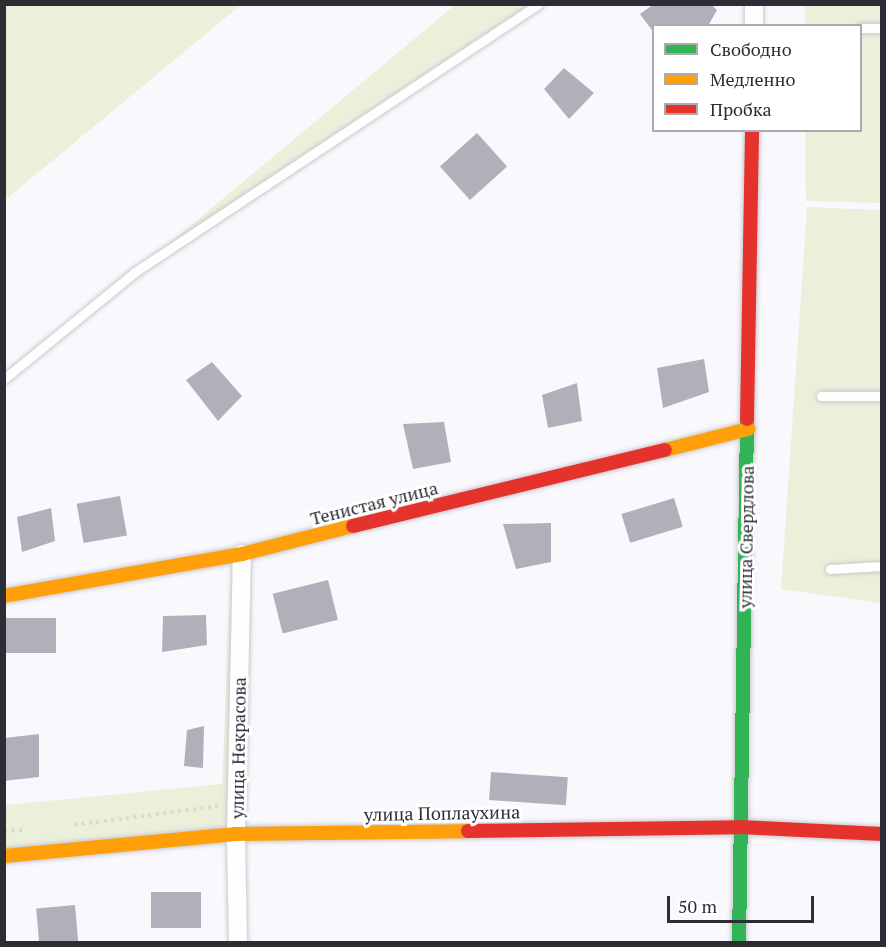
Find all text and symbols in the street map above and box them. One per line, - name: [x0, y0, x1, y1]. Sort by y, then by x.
- legend: [652, 24, 862, 132]
- text: Свободно: [710, 37, 792, 61]
- text: Медленно: [710, 67, 796, 91]
- text: Пробка: [710, 97, 772, 121]
- street label: улица Свердлова: [734, 466, 758, 608]
- street label: Тенистая улица: [308, 477, 440, 529]
- street label: улица Некрасова: [226, 677, 250, 819]
- street label: улица Поплаухина: [364, 801, 520, 825]
- scale bar: [670, 884, 817, 922]
- text: 50 m: [678, 894, 717, 918]

